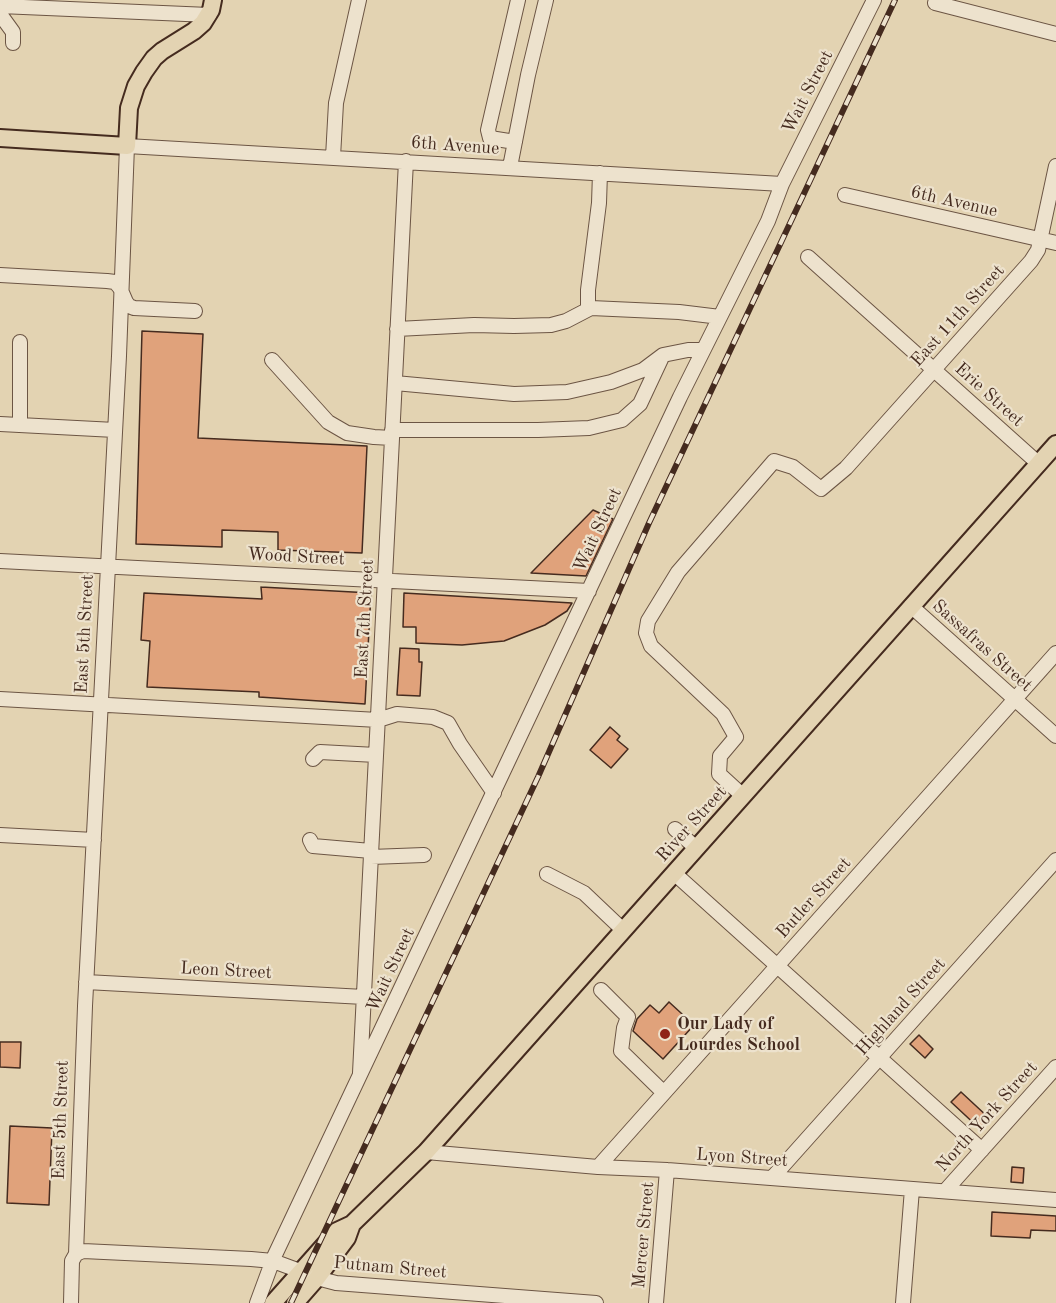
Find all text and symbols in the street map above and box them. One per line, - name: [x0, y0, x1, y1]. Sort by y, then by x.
- street label: Wait Street: [778, 47, 838, 137]
- street label: 6th Avenue: [410, 132, 500, 160]
- street label: 6th Avenue: [908, 181, 1000, 223]
- street label: East 11th Street: [906, 260, 1010, 372]
- street label: Erie Street: [950, 358, 1028, 432]
- street label: Wait Street: [569, 484, 627, 576]
- street label: Wood Street: [247, 544, 345, 570]
- street label: East 7th Street: [351, 559, 379, 679]
- street label: East 5th Street: [71, 574, 99, 694]
- street label: Sassafras Street: [927, 595, 1037, 697]
- street label: River Street: [652, 782, 732, 866]
- street label: Butler Street: [772, 853, 856, 943]
- street label: Wait Street: [362, 924, 420, 1016]
- street label: Highland Street: [851, 954, 951, 1060]
- street label: Leon Street: [180, 958, 272, 984]
- place label: Our Lady of Lourdes School: [677, 1013, 800, 1056]
- marker: Our Lady of Lourdes School: [658, 1027, 672, 1041]
- street label: North York Street: [932, 1057, 1042, 1177]
- street label: East 5th Street: [48, 1060, 74, 1180]
- street label: Lyon Street: [695, 1144, 789, 1172]
- street label: Mercer Street: [629, 1181, 659, 1289]
- street label: Putnam Street: [332, 1252, 448, 1284]

